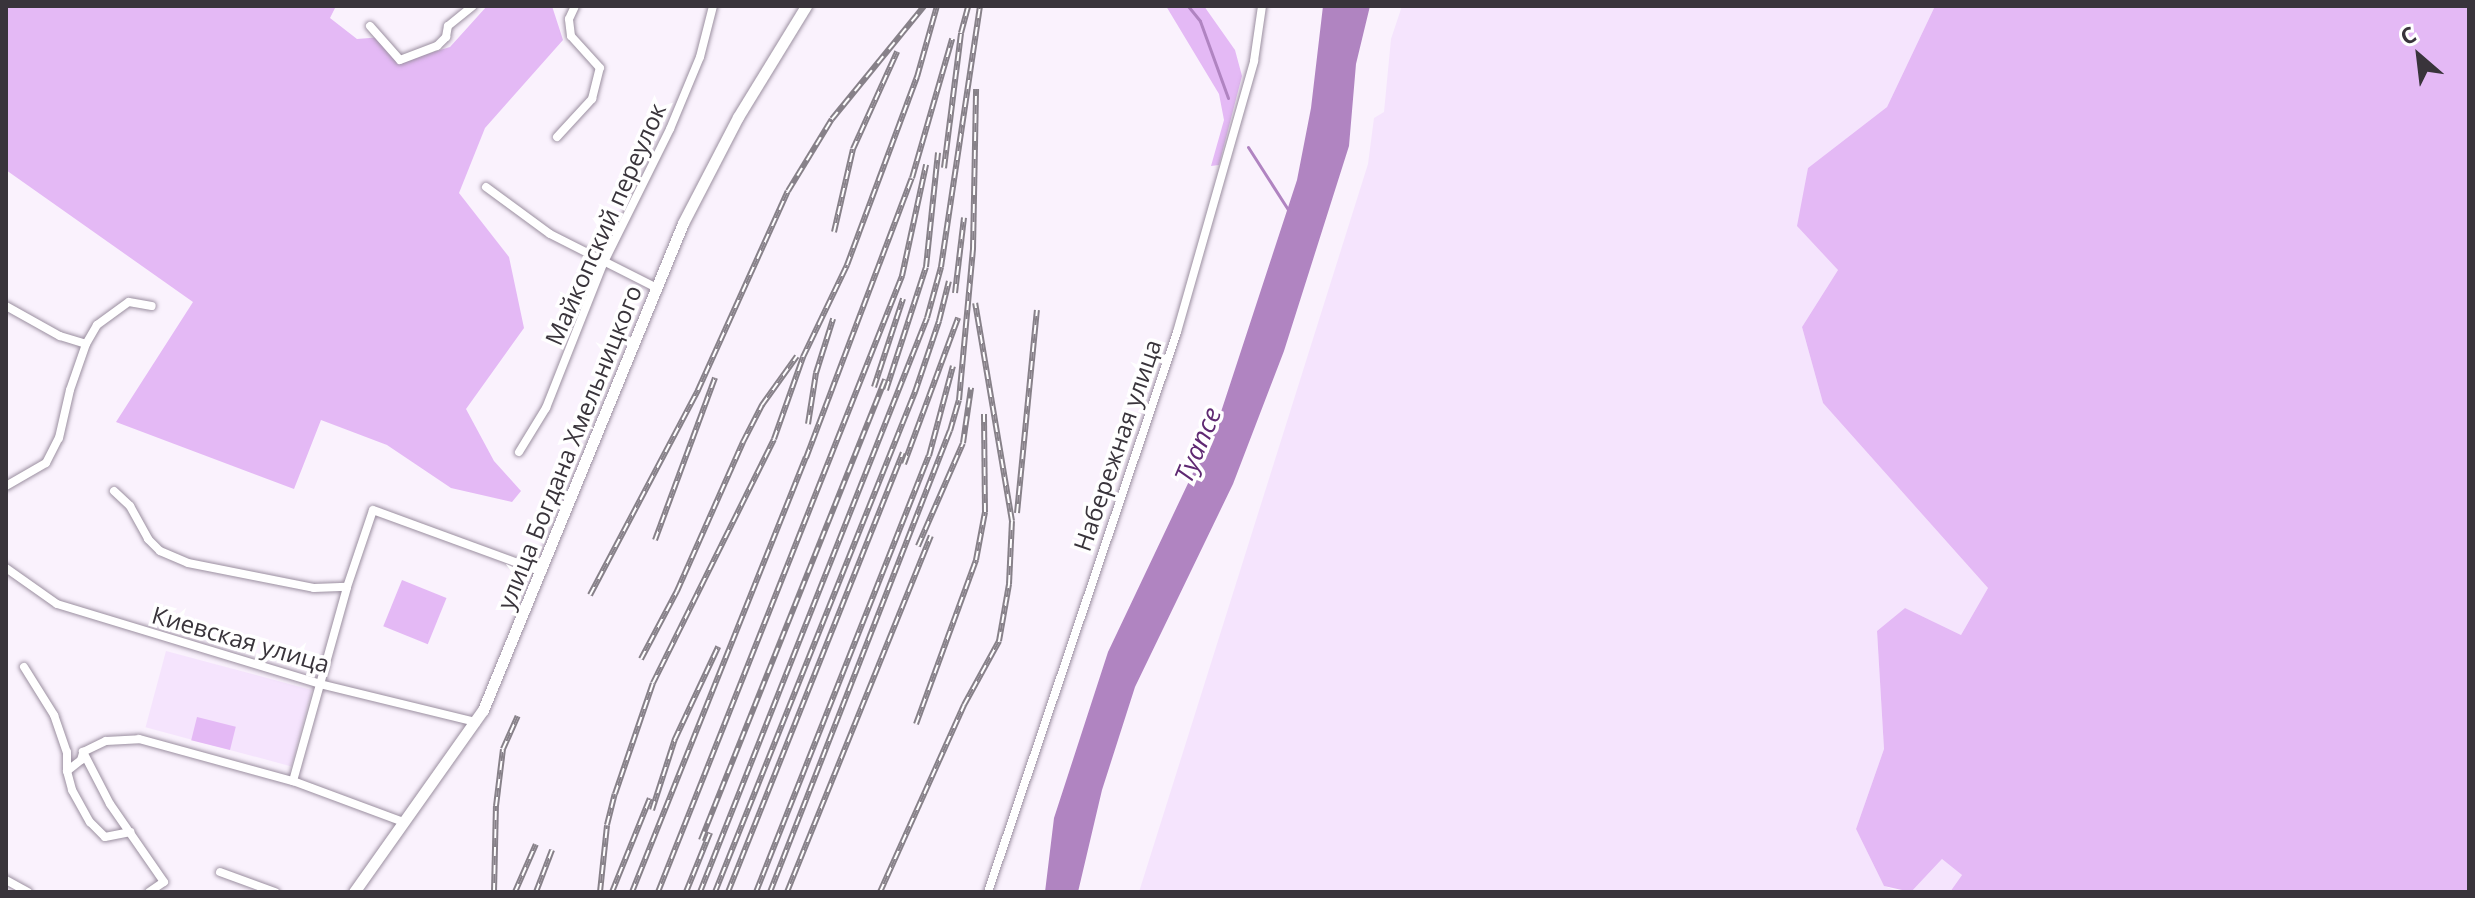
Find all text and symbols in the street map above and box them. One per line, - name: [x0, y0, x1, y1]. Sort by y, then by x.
- north arrow: [2379, 16, 2459, 96]
- text: С: [2394, 18, 2421, 51]
- street label: Майкопский переулок: [539, 99, 671, 349]
- street label: улица Богдана Хмельницкого: [491, 281, 647, 613]
- street label: Набережная улица: [1067, 335, 1167, 555]
- water label: Туапсе: [1168, 402, 1228, 488]
- street label: Киевская улица: [149, 600, 333, 678]

